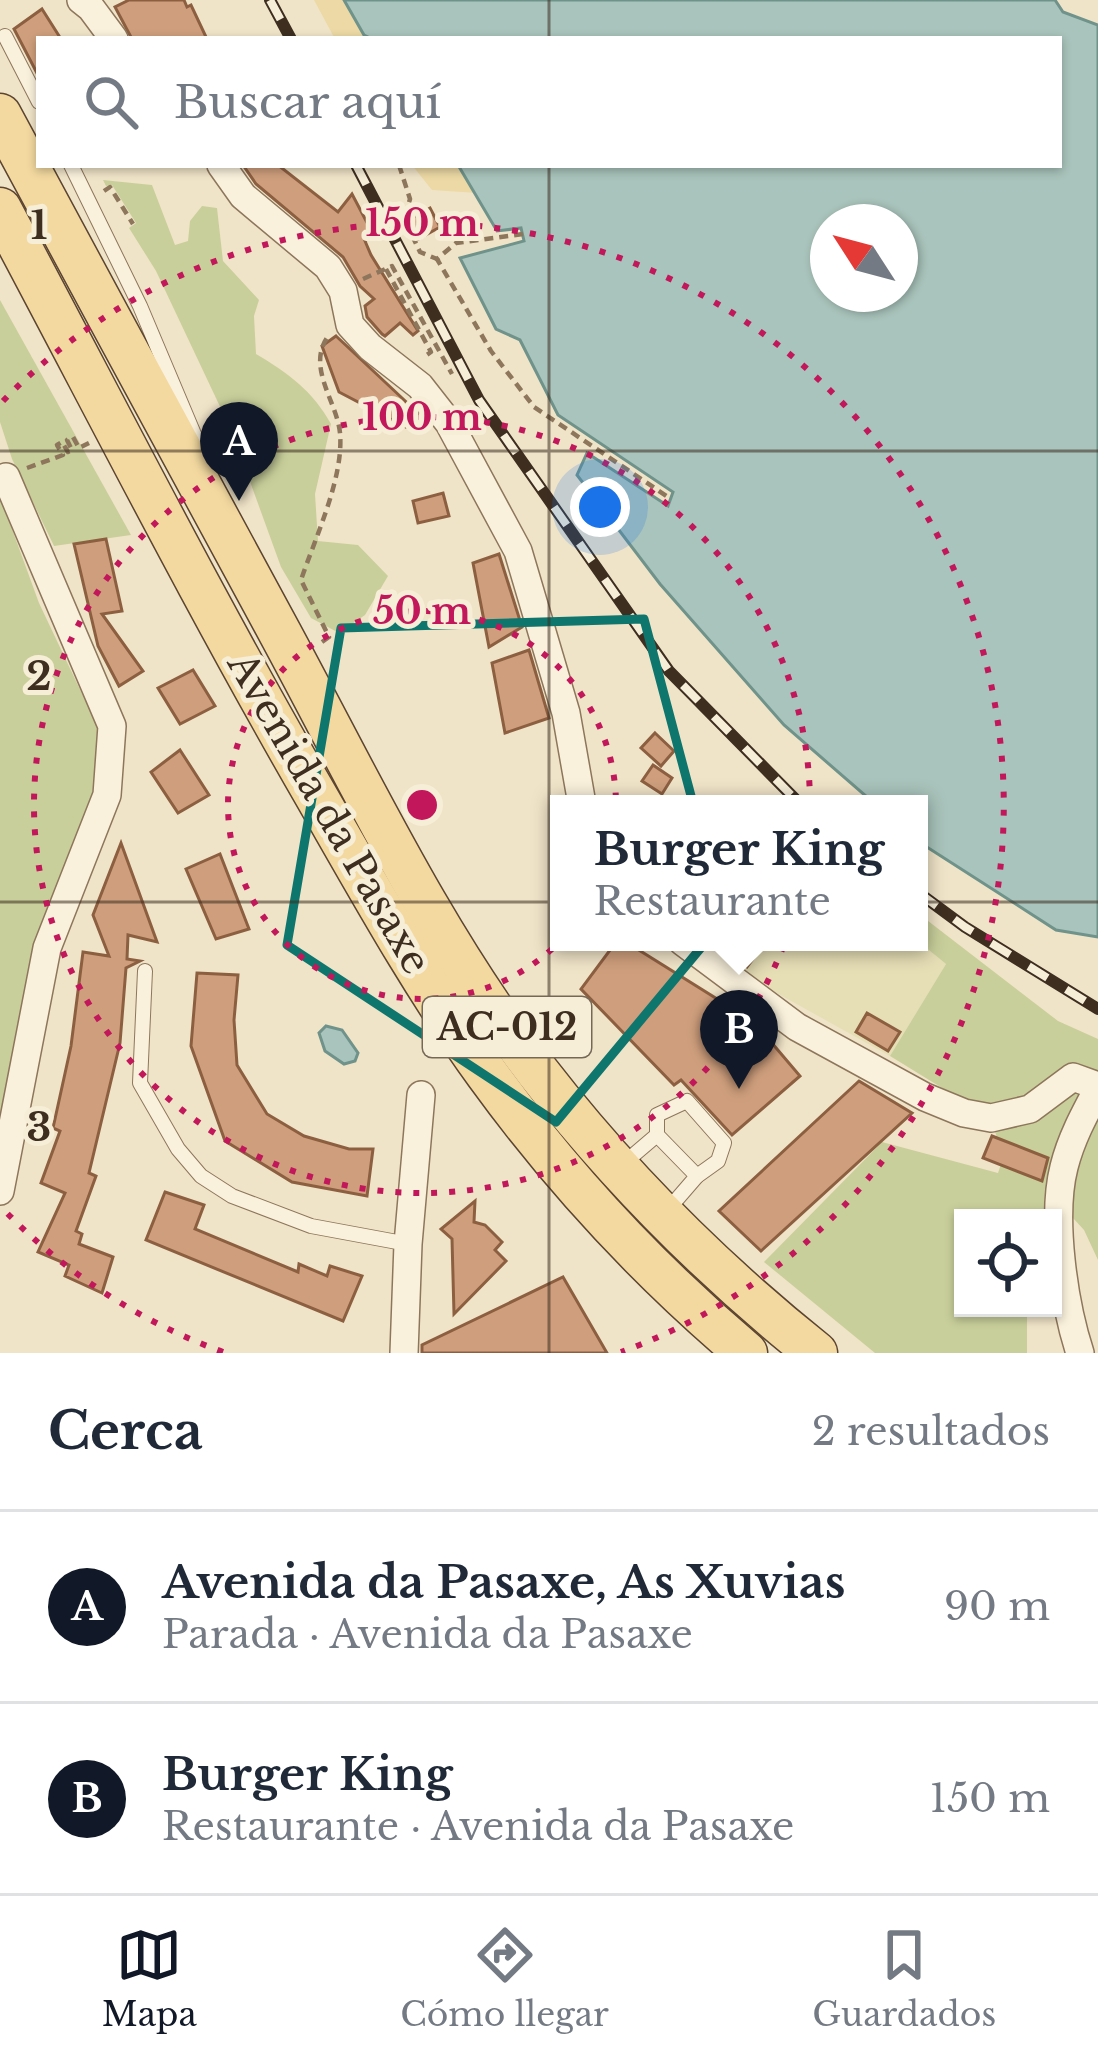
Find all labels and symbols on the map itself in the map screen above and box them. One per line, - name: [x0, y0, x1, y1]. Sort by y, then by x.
- text: 1: [30, 201, 48, 250]
- text: 150 m: [365, 201, 479, 246]
- north arrow: [810, 204, 918, 312]
- text: 100 m: [362, 395, 482, 440]
- pin: A: [200, 402, 278, 501]
- your location: [570, 477, 630, 537]
- text: 50 m: [373, 589, 471, 634]
- street label: Avenida da Pasaxe: [216, 643, 441, 983]
- text: 2: [26, 652, 52, 701]
- centre of rings: [401, 784, 443, 826]
- pin: B: [700, 990, 778, 1089]
- road number: AC-012: [423, 997, 591, 1057]
- text: 3: [27, 1103, 51, 1152]

